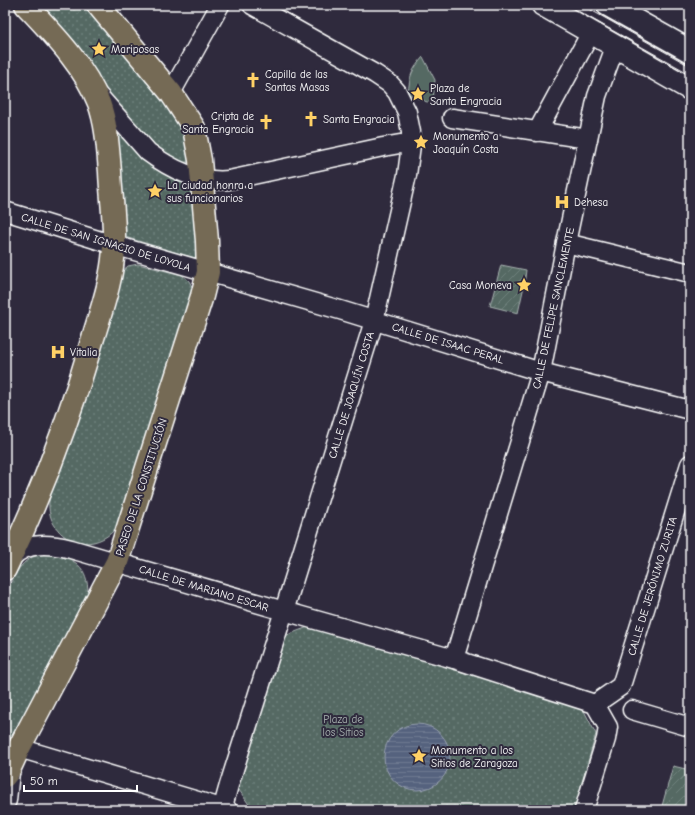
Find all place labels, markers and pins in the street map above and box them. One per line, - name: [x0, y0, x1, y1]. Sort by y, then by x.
- place icon: Mariposas: [90, 40, 108, 58]
- place label: Mariposas: [111, 43, 160, 56]
- place label: Capilla de las Santas Masas: [265, 68, 330, 94]
- church icon: Capilla de las Santas Masas: [244, 71, 262, 89]
- place label: Plaza de Santa Engracia: [430, 82, 502, 108]
- place icon: Plaza de Santa Engracia: [409, 85, 427, 103]
- place label: Cripta de Santa Engracia: [182, 110, 254, 136]
- church icon: Santa Engracia: [302, 110, 320, 128]
- church icon: Cripta de Santa Engracia: [257, 113, 275, 131]
- place label: Santa Engracia: [323, 113, 395, 126]
- place label: Monumento a Joaquín Costa: [433, 130, 499, 156]
- place icon: Monumento a Joaquín Costa: [412, 133, 430, 151]
- place label: La ciudad honra a sus funcionarios: [167, 179, 253, 205]
- place icon: La ciudad honra a sus funcionarios: [146, 182, 164, 200]
- hospital icon: Dehesa: [553, 193, 571, 211]
- place label: Dehesa: [574, 196, 608, 209]
- place icon: Casa Moneva: [515, 276, 533, 294]
- place label: Casa Moneva: [449, 279, 512, 292]
- hospital icon: Vitalia: [49, 343, 67, 361]
- place label: Vitalia: [70, 346, 97, 359]
- place label: Monumento a los Sitios de Zaragoza: [431, 744, 518, 770]
- place icon: Monumento a los Sitios de Zaragoza: [410, 747, 428, 765]

